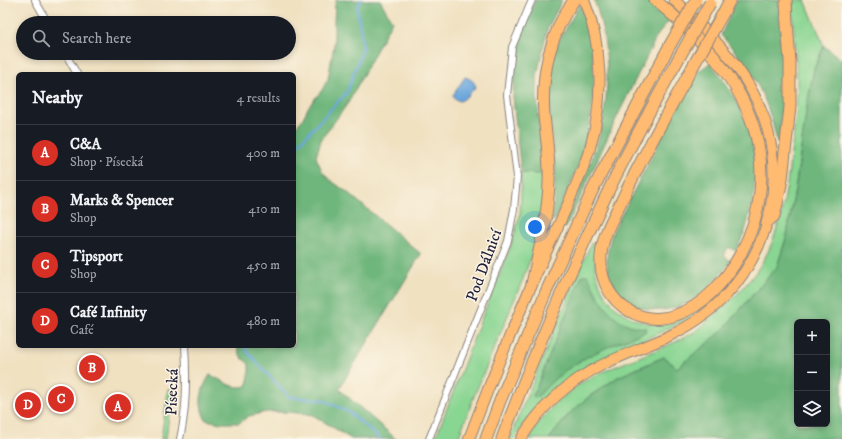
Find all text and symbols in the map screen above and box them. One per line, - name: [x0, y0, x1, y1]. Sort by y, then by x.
- search box: [16, 16, 296, 60]
- icon: search: [30, 27, 52, 49]
- text: Search here: [62, 29, 131, 48]
- text: Nearby: [32, 87, 82, 109]
- text: 4 results: [237, 90, 280, 106]
- text: C&A: [70, 135, 101, 154]
- text: A: [41, 145, 49, 161]
- text: 400 m: [246, 145, 280, 161]
- text: Shop · Písecká: [70, 154, 143, 170]
- text: Marks & Spencer: [70, 191, 174, 210]
- text: B: [41, 201, 49, 217]
- text: 410 m: [248, 201, 280, 217]
- text: Shop: [70, 210, 96, 226]
- your location: [525, 217, 545, 237]
- street label: Pod Dálnicí: [462, 226, 506, 304]
- text: Tipsport: [70, 247, 123, 266]
- text: C: [41, 257, 49, 273]
- text: 450 m: [247, 257, 280, 273]
- text: Shop: [70, 266, 96, 282]
- text: Café Infinity: [70, 303, 147, 322]
- text: D: [40, 313, 50, 329]
- text: 480 m: [246, 313, 280, 329]
- map controls: [794, 319, 830, 427]
- button: +: [794, 319, 830, 355]
- text: Café: [70, 322, 94, 338]
- pin: B: [79, 353, 105, 383]
- button: −: [794, 355, 830, 391]
- street label: Písecká: [161, 368, 183, 416]
- pin: C: [48, 384, 74, 414]
- pin: D: [15, 390, 41, 420]
- button: layers: [794, 391, 830, 427]
- pin: A: [105, 392, 131, 422]

